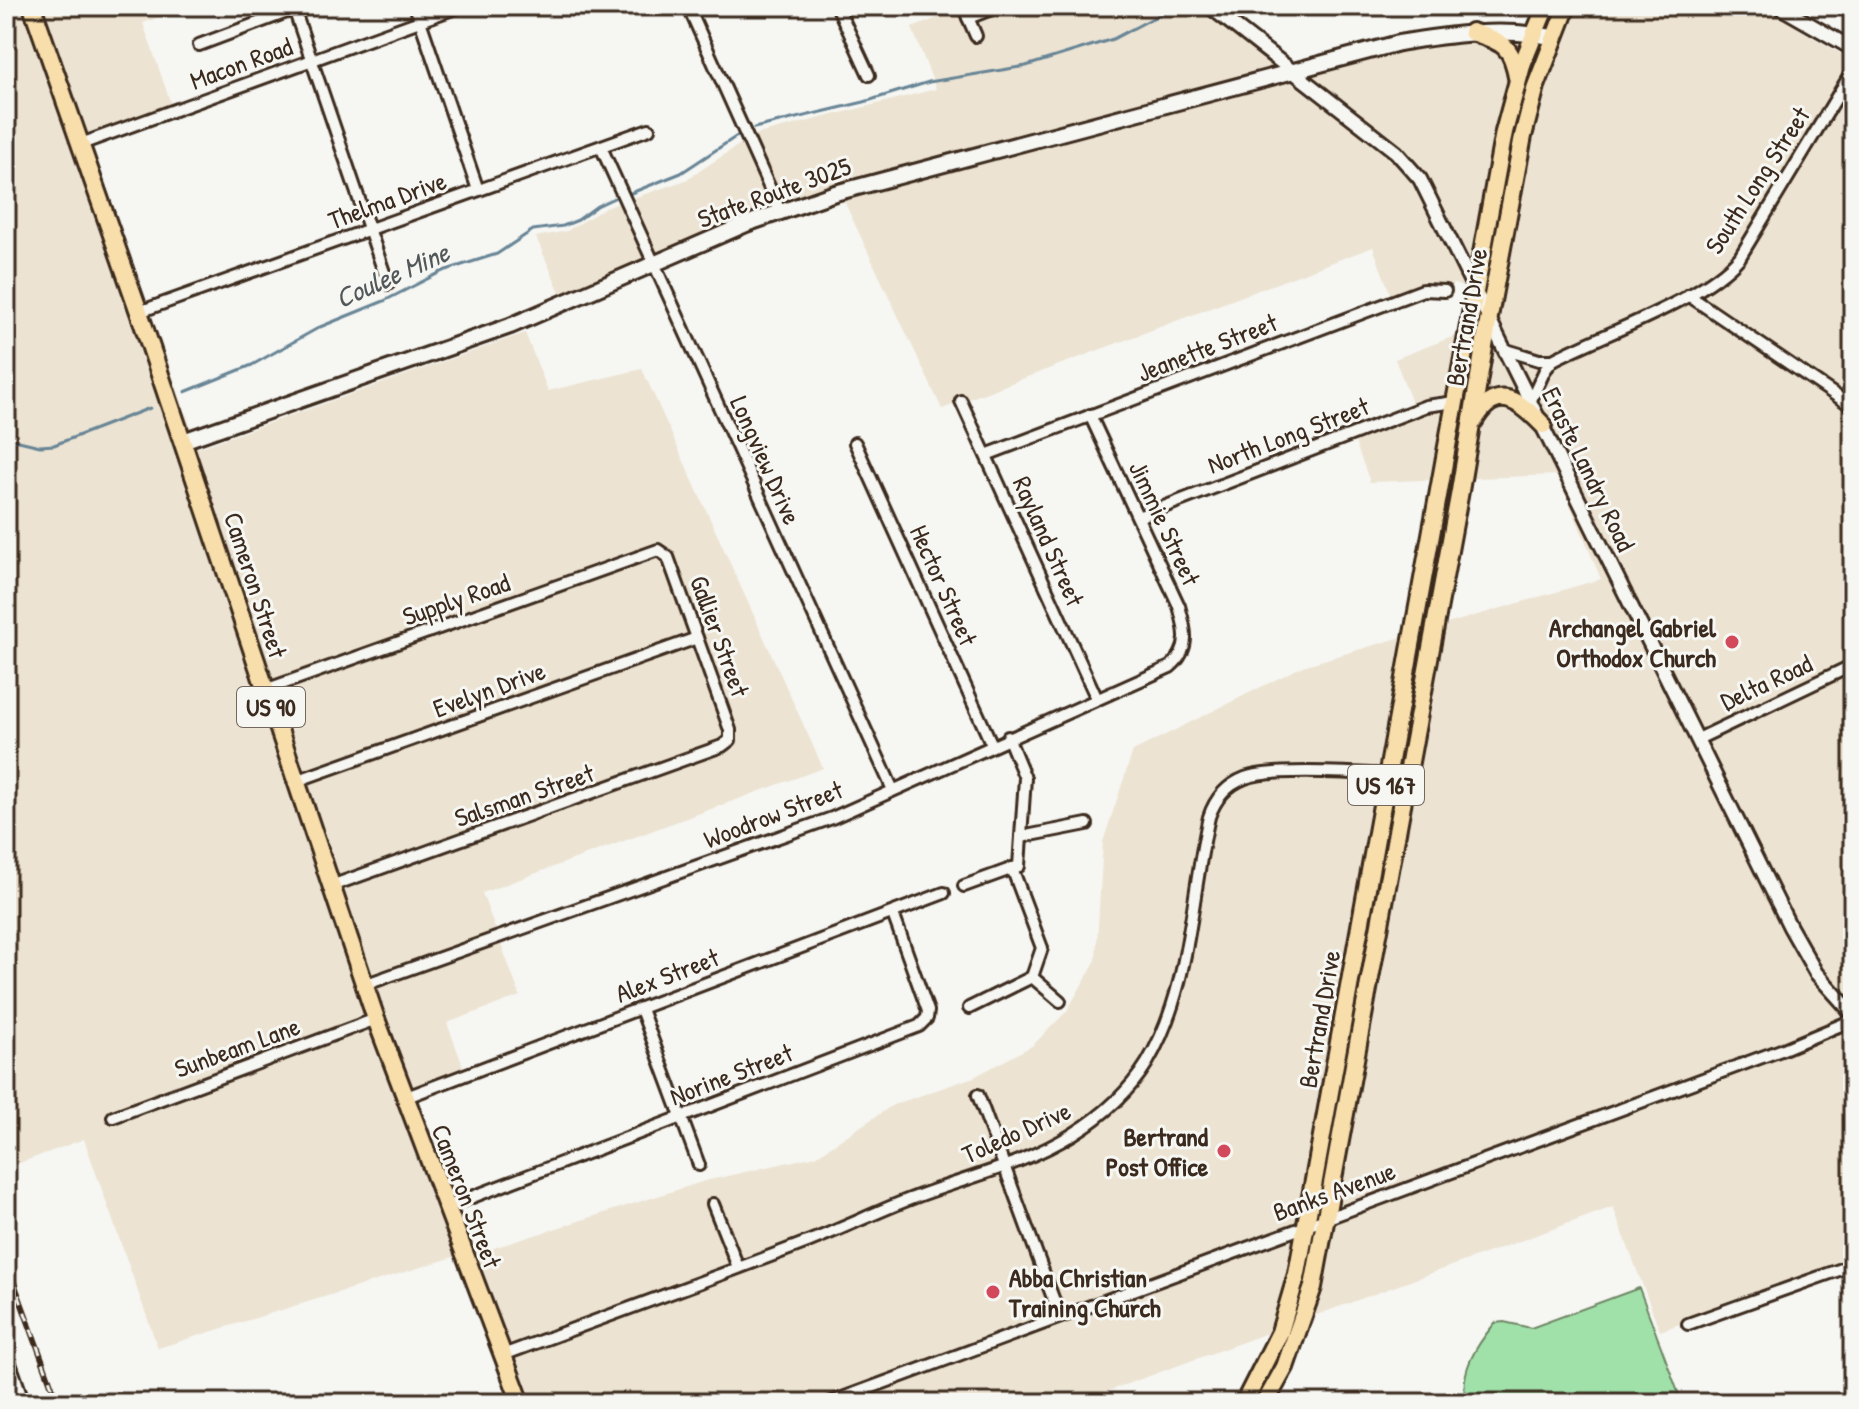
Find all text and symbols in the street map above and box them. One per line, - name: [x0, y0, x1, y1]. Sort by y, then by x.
- street label: Macon Road: [185, 28, 297, 98]
- street label: South Long Street: [1696, 99, 1818, 260]
- street label: State Route 3025: [692, 148, 856, 236]
- street label: Thelma Drive: [323, 162, 451, 238]
- water label: Coulee Mine: [329, 232, 457, 317]
- street label: Bertrand Drive: [1437, 245, 1495, 389]
- street label: Jeanette Street: [1132, 304, 1283, 390]
- street label: Eraste Landry Road: [1534, 381, 1644, 557]
- street label: North Long Street: [1202, 388, 1375, 482]
- street label: Longview Drive: [722, 390, 810, 530]
- street label: Jimmie Street: [1121, 455, 1210, 592]
- street label: Rayland Street: [1005, 471, 1094, 612]
- street label: Cameron Street: [216, 508, 296, 663]
- street label: Hector Street: [902, 519, 987, 652]
- street label: Supply Road: [398, 564, 514, 634]
- street label: Gallier Street: [682, 571, 758, 702]
- place label: Archangel Gabriel Orthodox Church: [1549, 610, 1717, 675]
- marker: Archangel Gabriel Orthodox Church: [1723, 633, 1741, 651]
- street label: Delta Road: [1714, 646, 1818, 718]
- street label: Evelyn Drive: [428, 653, 550, 725]
- road number: US 90: [237, 687, 305, 727]
- street label: Salsman Street: [450, 754, 599, 835]
- road number: US 167: [1348, 765, 1424, 805]
- street label: Woodrow Street: [699, 771, 848, 857]
- street label: Alex Street: [610, 939, 725, 1011]
- street label: Bertrand Drive: [1290, 947, 1348, 1091]
- street label: Sunbeam Lane: [169, 1008, 305, 1086]
- street label: Norine Street: [665, 1034, 798, 1113]
- street label: Toledo Drive: [956, 1093, 1076, 1171]
- street label: Cameron Street: [424, 1119, 511, 1274]
- place label: Bertrand Post Office: [1106, 1119, 1209, 1184]
- marker: Bertrand Post Office: [1215, 1142, 1233, 1160]
- street label: Banks Avenue: [1268, 1153, 1400, 1229]
- place label: Abba Christian Training Church: [1008, 1260, 1161, 1326]
- marker: Abba Christian Training Church: [984, 1283, 1002, 1301]

